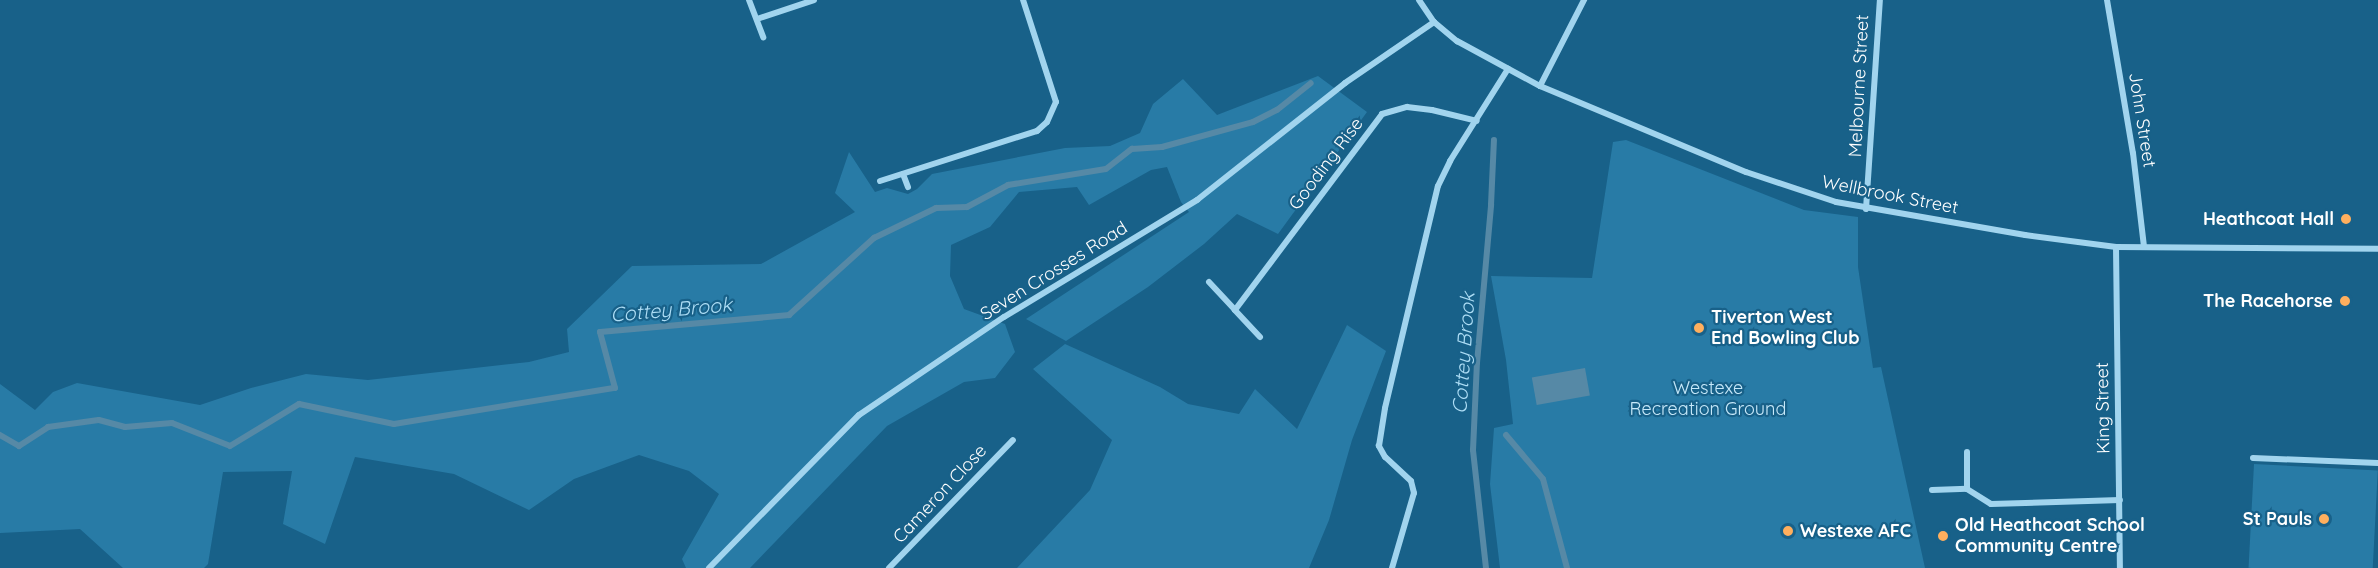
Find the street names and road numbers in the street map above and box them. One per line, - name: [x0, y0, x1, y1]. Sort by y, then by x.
- street label: Melbourne Street: [1844, 14, 1874, 158]
- street label: John Street: [2124, 71, 2160, 169]
- street label: Gooding Rise: [1284, 114, 1368, 214]
- street label: Wellbrook Street: [1820, 171, 1960, 219]
- street label: Seven Crosses Road: [976, 217, 1132, 325]
- street label: King Street: [2091, 362, 2115, 454]
- street label: Cameron Close: [889, 440, 991, 548]

